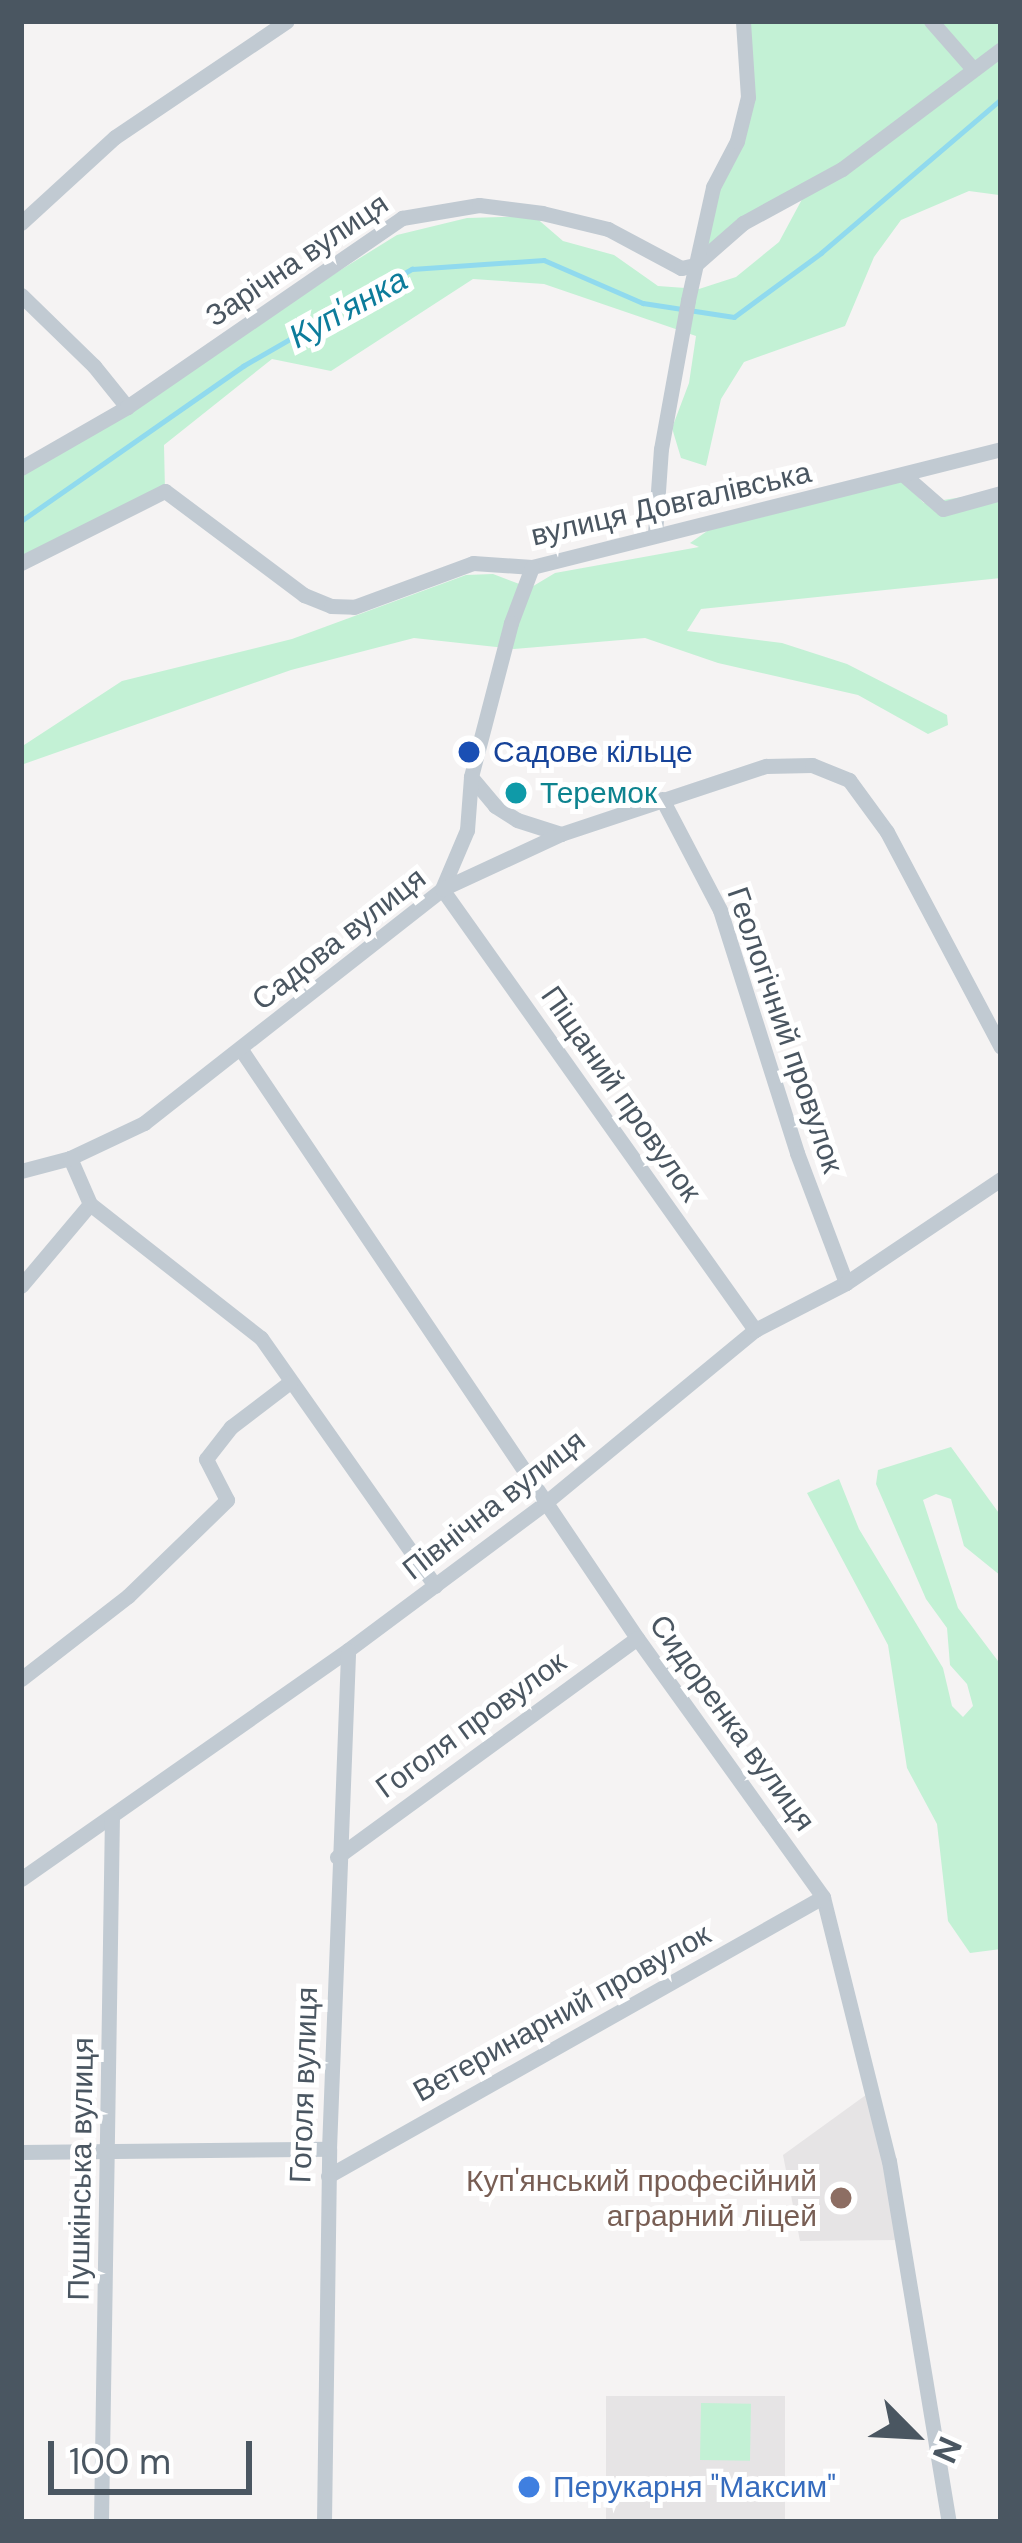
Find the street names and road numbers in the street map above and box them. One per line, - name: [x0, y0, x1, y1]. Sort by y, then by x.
- street label: Зарічна вулиця: [199, 186, 395, 334]
- street label: вулиця Довгалівська: [527, 454, 815, 554]
- street label: Садова вулиця: [245, 860, 433, 1018]
- street label: Геологічний провулок: [719, 882, 851, 1178]
- street label: Піщаний провулок: [533, 979, 709, 1209]
- street label: Північна вулиця: [396, 1423, 592, 1587]
- street label: Сидоренка вулиця: [642, 1608, 822, 1838]
- street label: Гоголя провулок: [369, 1644, 573, 1806]
- street label: Ветеринарний провулок: [407, 1916, 717, 2110]
- street label: Гоголя вулиця: [283, 1986, 325, 2184]
- street label: Пушкінська вулиця: [61, 2037, 101, 2301]

